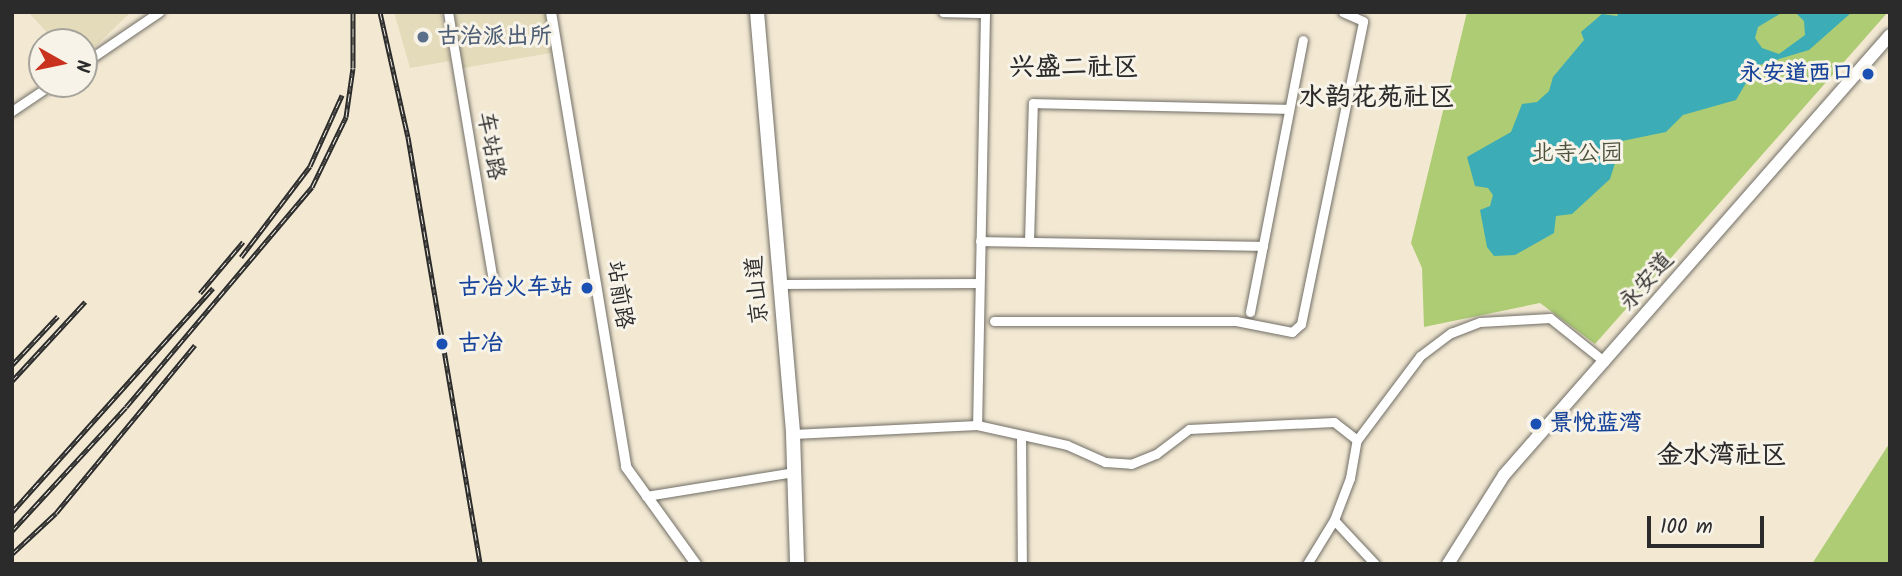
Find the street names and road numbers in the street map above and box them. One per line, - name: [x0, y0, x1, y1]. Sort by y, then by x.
- street label: 车站路: [470, 110, 510, 182]
- street label: 永安道: [1614, 247, 1680, 317]
- street label: 京山道: [741, 254, 775, 326]
- street label: 站前路: [600, 259, 638, 331]

